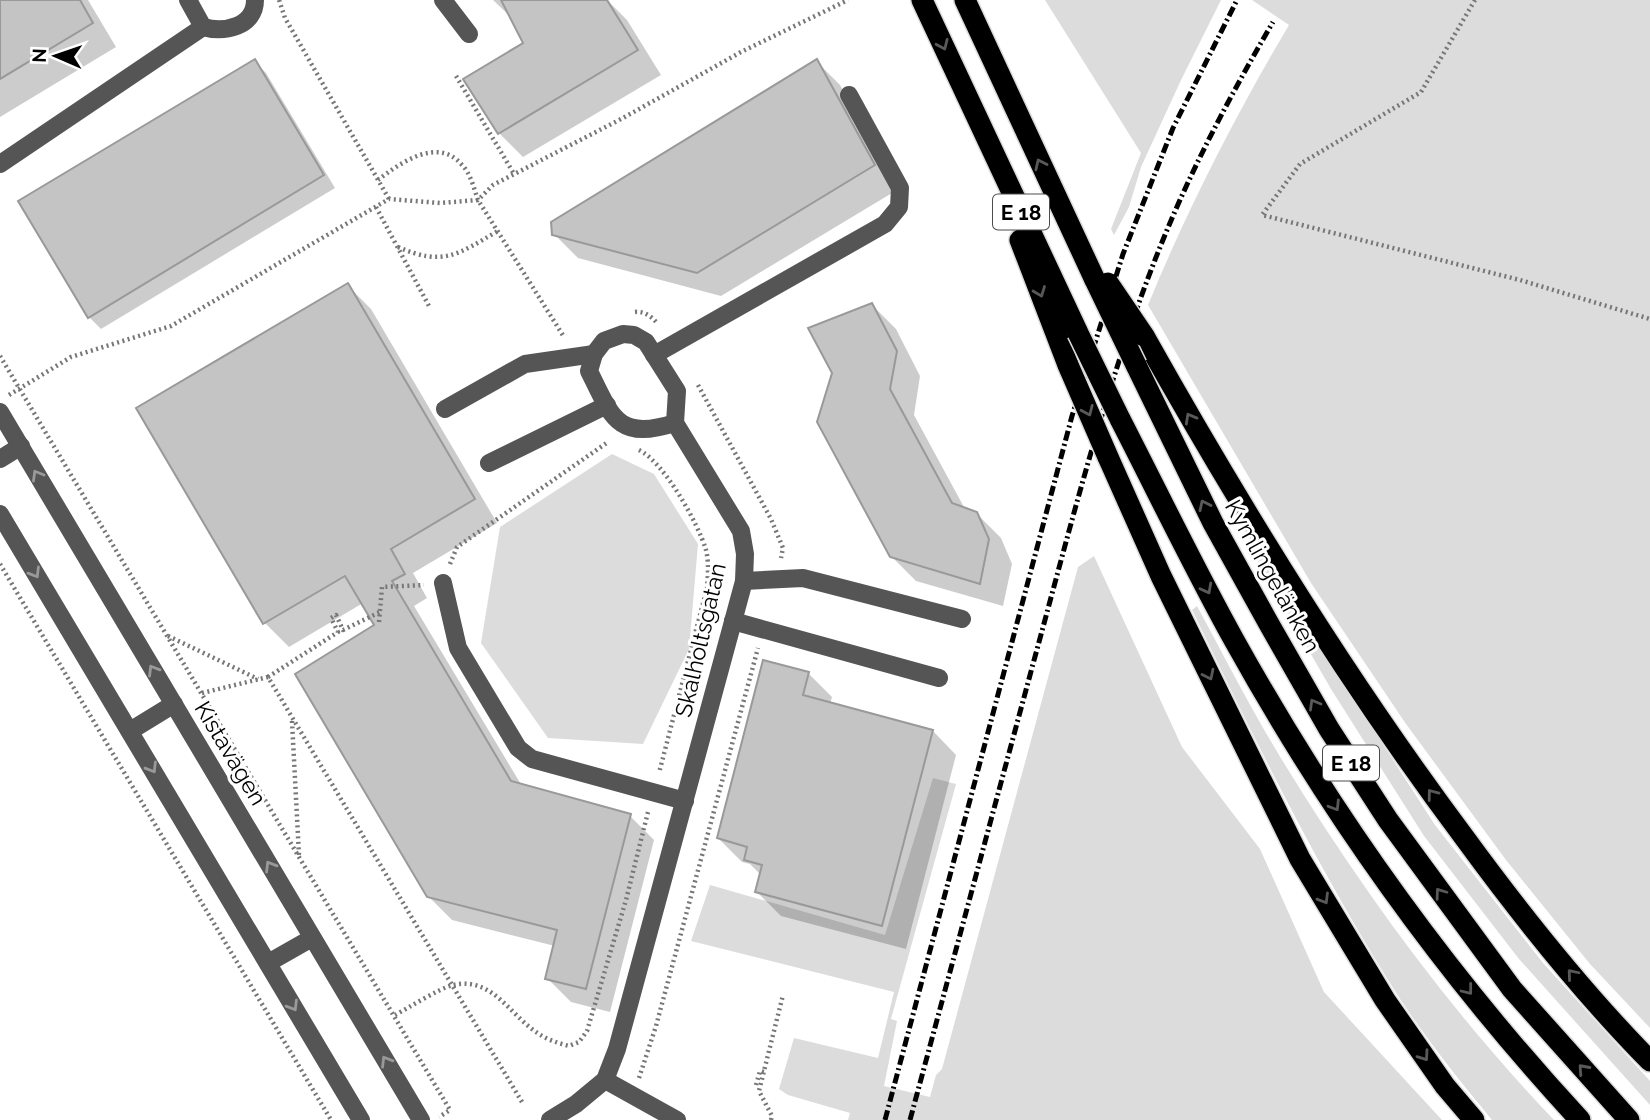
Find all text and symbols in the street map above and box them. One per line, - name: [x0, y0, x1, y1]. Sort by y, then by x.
- north arrow: [21, 21, 91, 91]
- one-way arrow: [935, 38, 949, 50]
- text: N: [28, 48, 50, 63]
- one-way arrow: [1034, 159, 1048, 172]
- road number: E 18: [993, 194, 1049, 230]
- one-way arrow: [1032, 285, 1046, 297]
- one-way arrow: [1080, 404, 1094, 416]
- one-way arrow: [1185, 412, 1198, 425]
- one-way arrow: [32, 469, 45, 482]
- street label: Kymlingelänken: [1220, 495, 1326, 657]
- one-way arrow: [1198, 500, 1212, 512]
- street label: Skalholtsgatan: [669, 560, 731, 720]
- one-way arrow: [27, 565, 40, 578]
- one-way arrow: [1199, 582, 1213, 594]
- one-way arrow: [149, 665, 162, 678]
- one-way arrow: [1201, 668, 1215, 680]
- street label: Kistavägen: [189, 696, 273, 810]
- one-way arrow: [1309, 698, 1322, 711]
- road number: E 18: [1323, 746, 1379, 780]
- one-way arrow: [144, 760, 157, 773]
- one-way arrow: [1428, 790, 1440, 802]
- one-way arrow: [1326, 798, 1339, 811]
- one-way arrow: [265, 860, 278, 873]
- one-way arrow: [1436, 888, 1448, 901]
- one-way arrow: [1316, 892, 1329, 905]
- one-way arrow: [1568, 969, 1580, 982]
- one-way arrow: [1460, 982, 1473, 995]
- one-way arrow: [285, 998, 298, 1011]
- one-way arrow: [1416, 1048, 1428, 1061]
- one-way arrow: [381, 1056, 394, 1069]
- one-way arrow: [1579, 1064, 1592, 1077]

